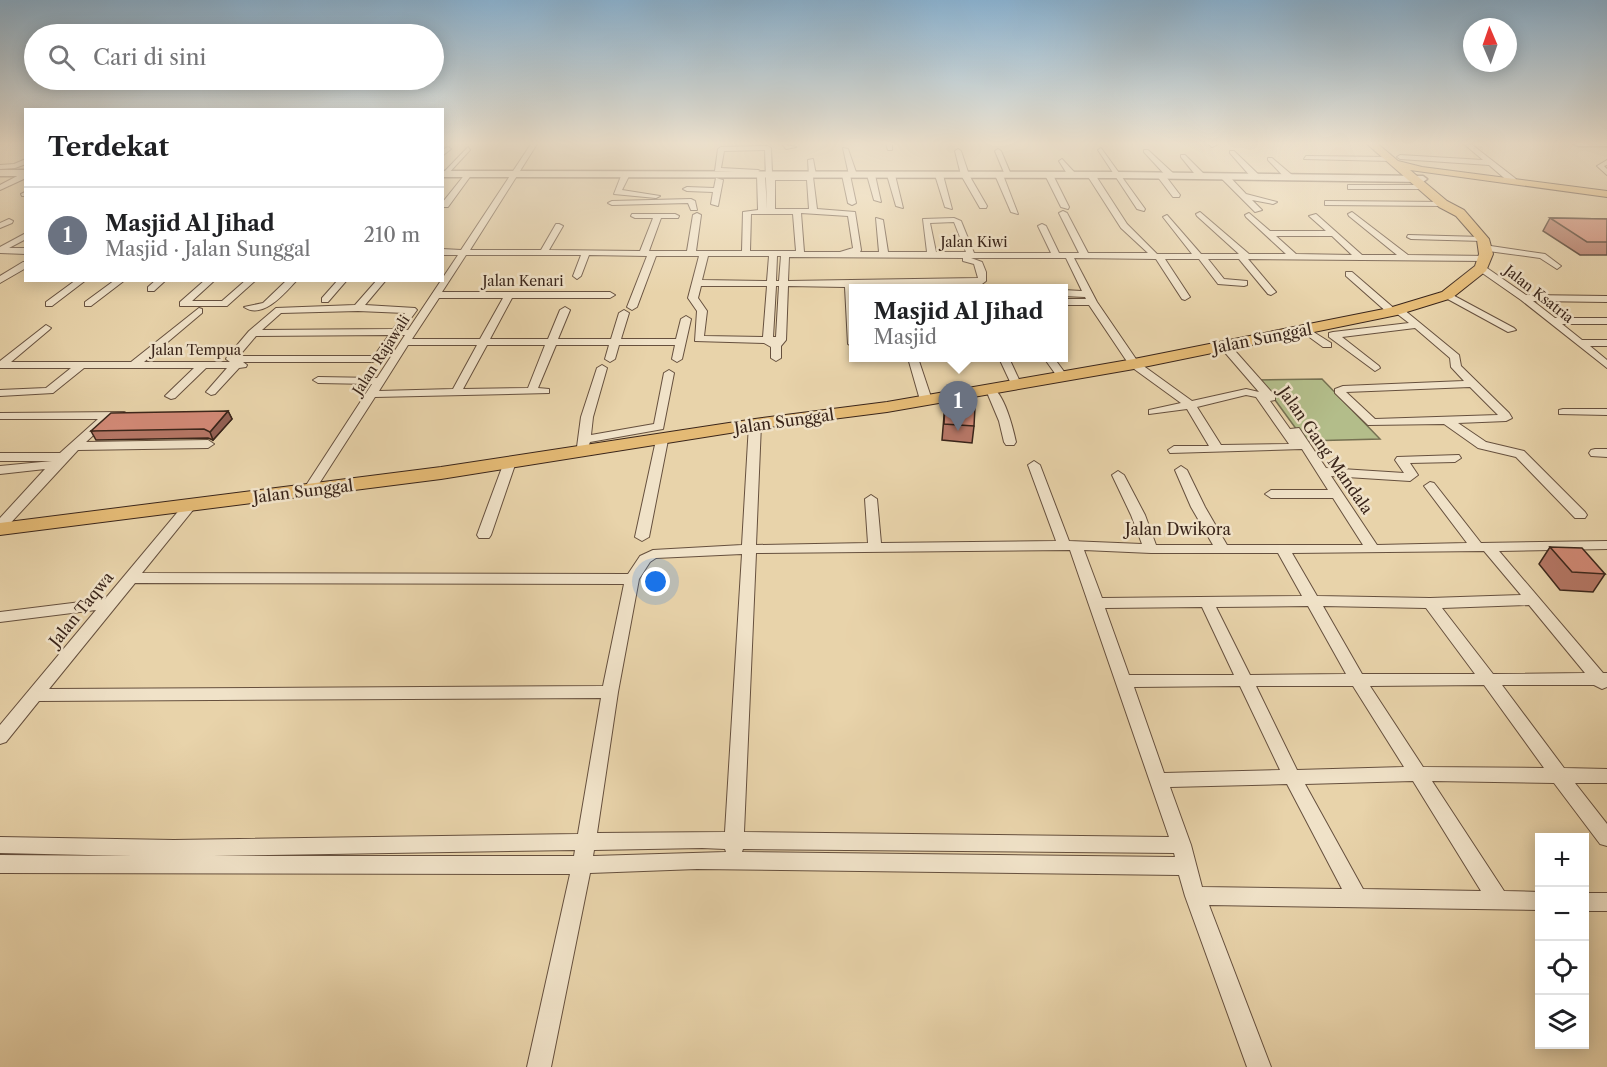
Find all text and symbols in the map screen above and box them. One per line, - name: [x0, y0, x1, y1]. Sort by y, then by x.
- north arrow: [1463, 18, 1517, 72]
- search box: [24, 24, 444, 90]
- icon: search: [45, 41, 78, 74]
- text: Cari di sini: [93, 44, 206, 71]
- text: Terdekat: [48, 131, 169, 163]
- text: Masjid Al Jihad: [105, 210, 275, 237]
- text: 1: [63, 223, 72, 247]
- text: 210 m: [363, 223, 420, 247]
- street label: Jalan Kiwi: [938, 233, 1008, 251]
- text: Masjid · Jalan Sunggal: [105, 237, 311, 261]
- street label: Jalan Ksatria: [1499, 260, 1578, 327]
- street label: Jalan Kenari: [481, 272, 563, 290]
- popup: [849, 284, 1068, 362]
- text: Masjid Al Jihad: [874, 298, 1043, 325]
- street label: Jalan Rajawali: [347, 312, 414, 400]
- street label: Jalan Sunggal: [1208, 319, 1314, 358]
- text: Masjid: [874, 325, 937, 349]
- street label: Jalan Tempua: [149, 341, 242, 359]
- street label: Jalan Gang Mandala: [1273, 380, 1378, 518]
- pin: 1: [938, 382, 978, 431]
- street label: Jalan Sunggal: [730, 404, 836, 438]
- street label: Jalan Sunggal: [249, 475, 354, 507]
- street label: Jalan Dwikora: [1122, 519, 1232, 539]
- street label: Jalan Taqwa: [43, 567, 118, 653]
- your location: [641, 567, 670, 596]
- map controls: [1535, 833, 1589, 1049]
- button: +: [1535, 833, 1589, 887]
- button: −: [1535, 887, 1589, 941]
- button: locate: [1535, 941, 1589, 995]
- button: layers: [1535, 995, 1589, 1049]

